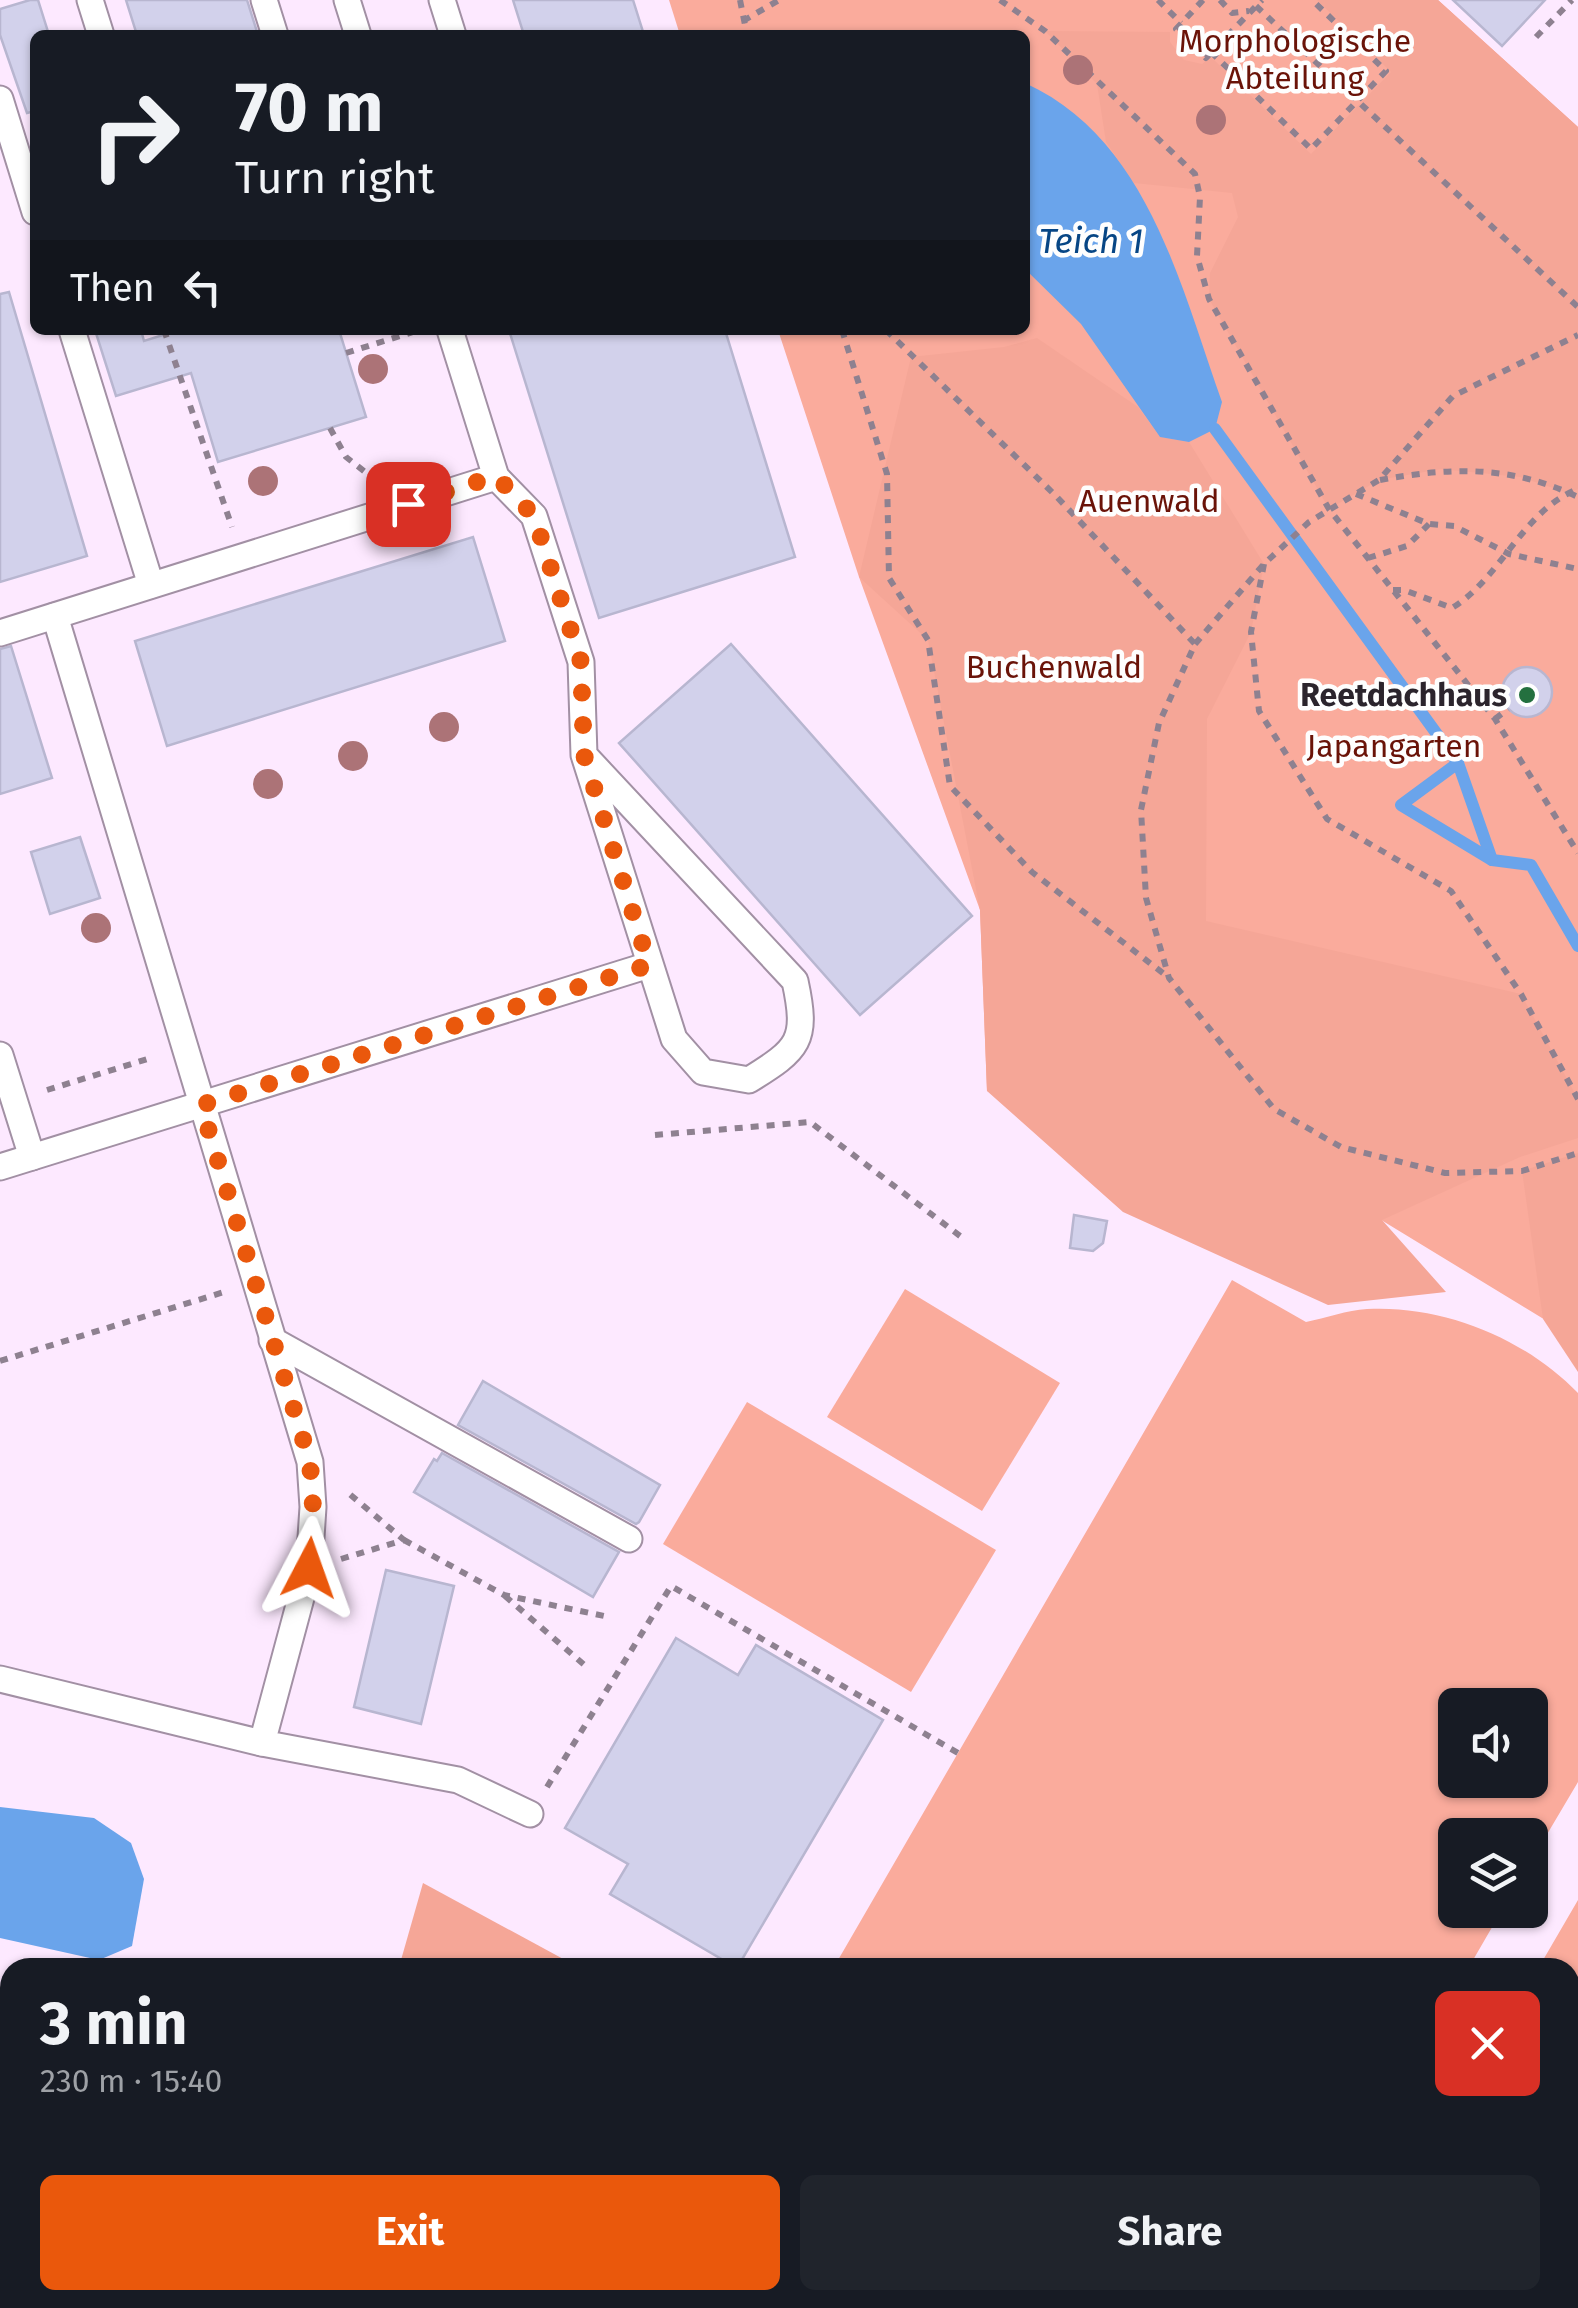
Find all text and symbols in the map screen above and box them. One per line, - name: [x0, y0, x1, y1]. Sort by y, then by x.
- park label: Morphologische Abteilung: [1179, 22, 1411, 97]
- text: 70 m: [235, 66, 384, 150]
- icon: right: [70, 70, 200, 200]
- text: Turn right: [235, 151, 434, 205]
- water label: Teich 1: [1039, 220, 1143, 262]
- icon: left: [175, 260, 230, 315]
- text: Then: [70, 265, 155, 311]
- pin: [366, 462, 451, 547]
- icon: arrive: [381, 477, 436, 532]
- park label: Auenwald: [1078, 482, 1220, 520]
- park label: Buchenwald: [966, 648, 1142, 686]
- place label: Reetdachhaus: [1300, 676, 1507, 714]
- marker: Reetdachhaus: [1516, 684, 1538, 706]
- park label: Japangarten: [1306, 727, 1482, 765]
- position arrow: [257, 1516, 361, 1620]
- map controls: [1438, 1688, 1548, 1928]
- button: sound: [1438, 1688, 1548, 1798]
- button: layers: [1438, 1818, 1548, 1928]
- text: 3 min: [40, 1988, 188, 2060]
- button: close: [1435, 1991, 1540, 2096]
- text: 230 m · 15:40: [40, 2062, 222, 2100]
- button: Exit: [40, 2175, 780, 2290]
- button: Share: [800, 2175, 1540, 2290]

